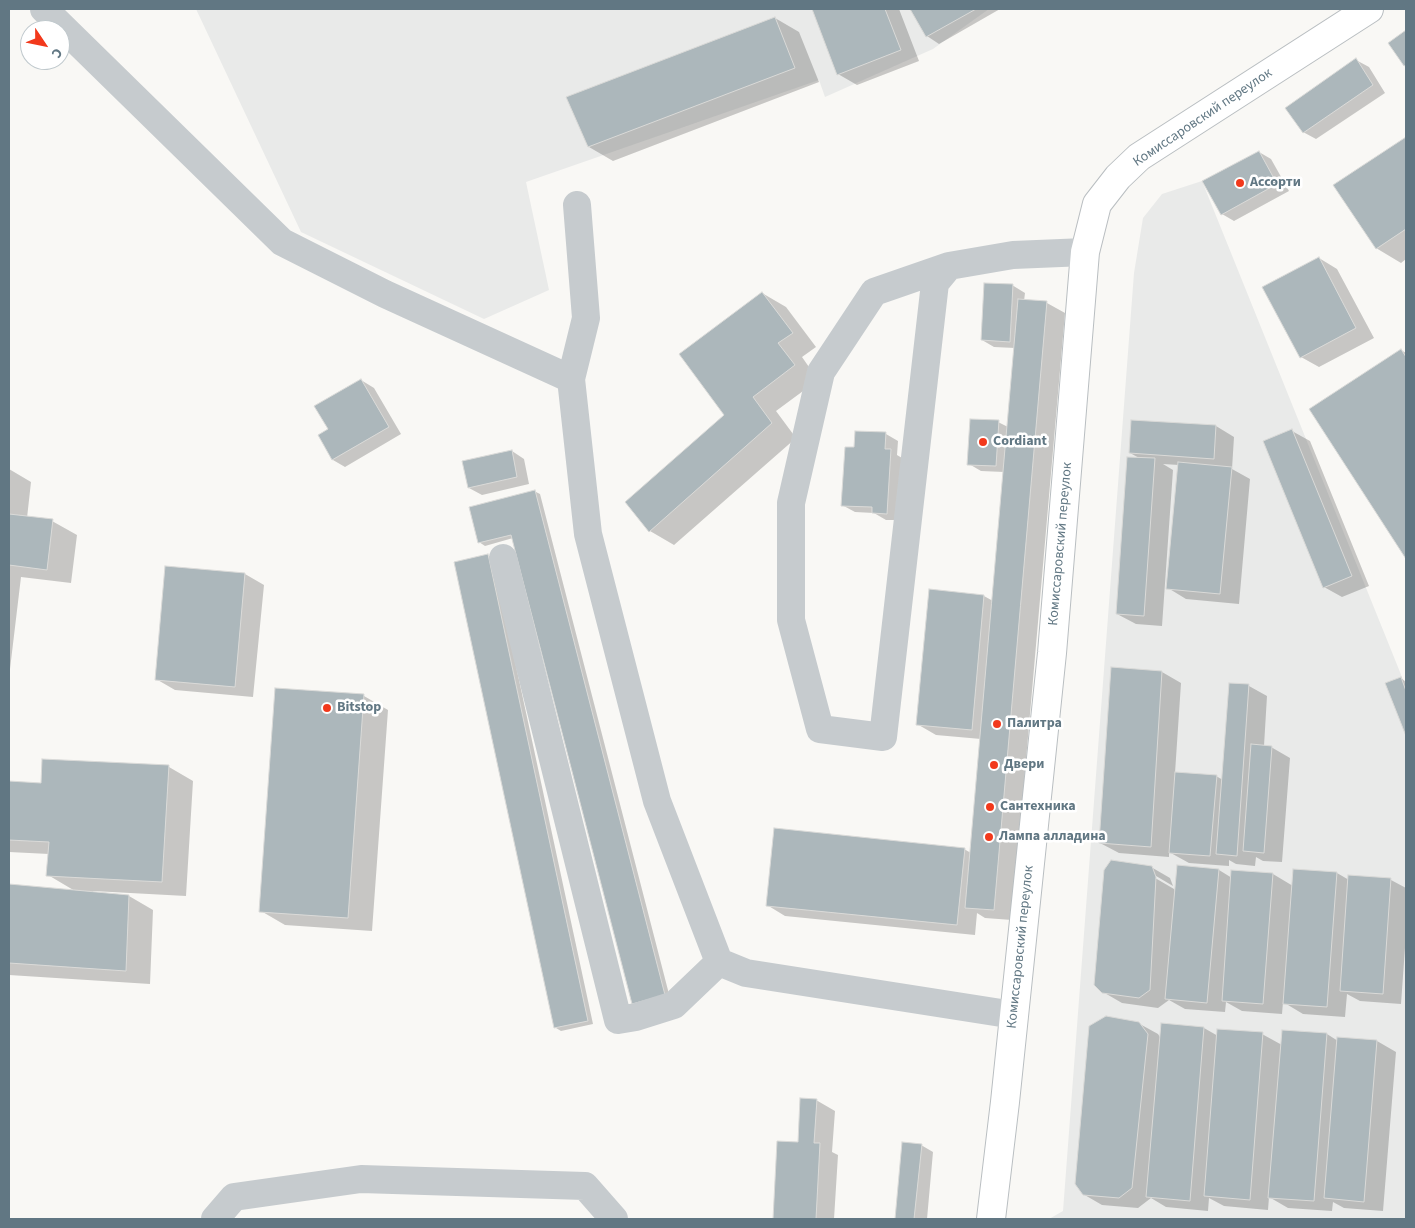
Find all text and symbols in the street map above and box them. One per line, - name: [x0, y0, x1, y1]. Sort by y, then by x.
- north arrow: [20, 20, 70, 70]
- text: С: [46, 44, 67, 62]
- street label: Комиссаровский переулок: [1130, 65, 1276, 171]
- place label: Ассорти: [1250, 175, 1301, 191]
- marker: Ассорти: [1234, 177, 1246, 189]
- place label: Cordiant: [993, 434, 1047, 450]
- marker: Cordiant: [977, 436, 989, 448]
- street label: Комиссаровский переулок: [1045, 462, 1077, 626]
- place label: Bitstop: [337, 700, 381, 716]
- marker: Bitstop: [321, 702, 333, 714]
- place label: Палитра: [1007, 716, 1062, 732]
- marker: Палитра: [991, 718, 1003, 730]
- place label: Двери: [1004, 757, 1044, 773]
- marker: Двери: [988, 759, 1000, 771]
- place label: Сантехника: [1000, 799, 1076, 815]
- marker: Сантехника: [984, 801, 996, 813]
- place label: Лампа алладина: [999, 829, 1106, 845]
- marker: Лампа алладина: [983, 831, 995, 843]
- street label: Комиссаровский переулок: [1004, 865, 1038, 1029]

